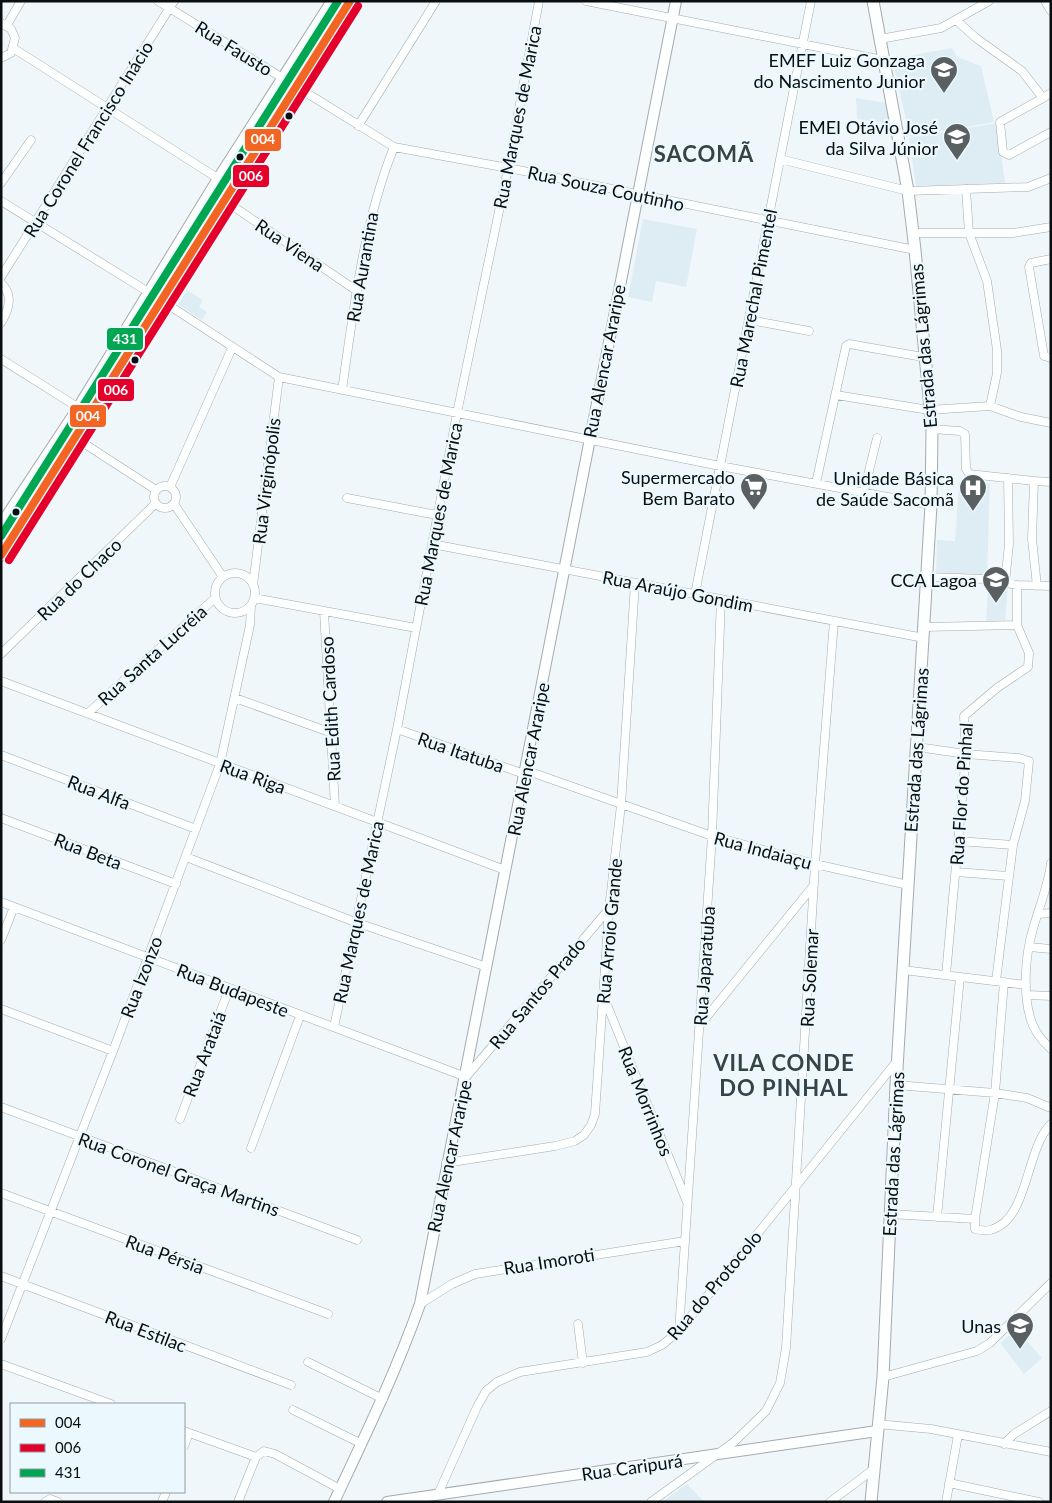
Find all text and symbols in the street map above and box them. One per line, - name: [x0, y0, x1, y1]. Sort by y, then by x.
- street label: Rua Fausto: [191, 16, 277, 80]
- street label: Rua Marques de Marica: [488, 24, 546, 210]
- street label: Rua Coronel Francisco Inácio: [18, 37, 158, 241]
- place label: EMEF Luiz Gonzaga do Nascimento Junior: [754, 49, 925, 92]
- school or university icon: EMEF Luiz Gonzaga do Nascimento Junior: [929, 55, 959, 94]
- unlabelled marker: [284, 111, 294, 121]
- place label: EMEI Otávio José da Silva Júnior: [799, 116, 938, 159]
- school or university icon: EMEI Otávio José da Silva Júnior: [942, 122, 972, 161]
- line badge: 004: [244, 128, 282, 152]
- text: 004: [251, 130, 275, 147]
- district label: SACOMÃ: [654, 140, 754, 167]
- unlabelled marker: [235, 152, 245, 162]
- street label: Rua Souza Coutinho: [526, 161, 686, 215]
- line badge: 006: [232, 164, 270, 188]
- text: 006: [239, 167, 263, 184]
- street label: Rua Marechal Pimentel: [725, 207, 781, 389]
- street label: Rua Aurantina: [342, 210, 382, 324]
- street label: Rua Viena: [251, 214, 329, 276]
- street label: Estrada das Lágrimas: [905, 263, 941, 429]
- street label: Rua Alencar Araripe: [578, 283, 630, 439]
- line badge: 431: [106, 327, 144, 351]
- text: 431: [113, 330, 137, 347]
- unlabelled marker: [130, 355, 140, 365]
- line badge: 006: [97, 378, 135, 402]
- text: 006: [104, 381, 128, 398]
- line badge: 004: [69, 404, 107, 428]
- text: 004: [76, 407, 100, 424]
- street label: Rua Virginópolis: [247, 416, 285, 546]
- street label: Rua Marques de Marica: [409, 421, 467, 607]
- place label: Supermercado Bem Barato: [621, 466, 735, 509]
- place label: Unidade Básica de Saúde Sacomã: [816, 467, 954, 510]
- supermarket icon: Supermercado Bem Barato: [739, 472, 769, 511]
- hospital icon: Unidade Básica de Saúde Sacomã: [958, 473, 988, 512]
- unlabelled marker: [11, 507, 21, 517]
- street label: Rua do Chaco: [32, 533, 126, 625]
- school or university icon: CCA Lagoa: [981, 565, 1011, 604]
- street label: Rua Araújo Gondim: [601, 566, 755, 616]
- place label: CCA Lagoa: [890, 569, 977, 591]
- street label: Rua Santa Lucréia: [93, 600, 211, 710]
- street label: Rua Edith Cardoso: [315, 636, 345, 782]
- street label: Estrada das Lágrimas: [899, 667, 933, 833]
- street label: Rua Alencar Araripe: [502, 681, 554, 837]
- street label: Rua Flor do Pinhal: [945, 722, 977, 866]
- street label: Rua Itatuba: [415, 727, 507, 777]
- street label: Rua Riga: [217, 754, 289, 798]
- street label: Rua Alfa: [64, 770, 134, 814]
- street label: Rua Marques de Marica: [328, 819, 388, 1005]
- street label: Rua Indaiaçu: [712, 826, 814, 874]
- street label: Rua Beta: [51, 828, 125, 874]
- street label: Rua Arroio Grande: [592, 857, 626, 1005]
- street label: Rua Japaratuba: [689, 905, 719, 1027]
- street label: Rua Solemar: [795, 928, 823, 1028]
- street label: Rua Izonzo: [115, 933, 167, 1021]
- street label: Rua Santos Prado: [484, 933, 590, 1053]
- street label: Rua Budapeste: [174, 959, 292, 1021]
- street label: Rua Arataiá: [178, 1008, 230, 1100]
- street label: Rua Morrinhos: [614, 1043, 678, 1159]
- district label: VILA CONDE DO PINHAL: [712, 1049, 855, 1101]
- street label: Estrada das Lágrimas: [878, 1071, 908, 1237]
- street label: Rua Alencar Araripe: [422, 1078, 476, 1234]
- street label: Rua Coronel Graça Martins: [75, 1127, 283, 1221]
- street label: Rua do Protocolo: [662, 1226, 766, 1344]
- street label: Rua Pérsia: [123, 1230, 207, 1278]
- street label: Rua Imoroti: [502, 1243, 596, 1279]
- street label: Rua Estilac: [102, 1305, 190, 1357]
- school or university icon: Unas: [1005, 1311, 1035, 1350]
- place label: Unas: [961, 1315, 1001, 1337]
- legend: [10, 1403, 185, 1493]
- text: 004: [55, 1413, 81, 1431]
- text: 006: [55, 1438, 81, 1456]
- street label: Rua Caripurá: [580, 1449, 684, 1485]
- text: 431: [55, 1463, 81, 1481]

